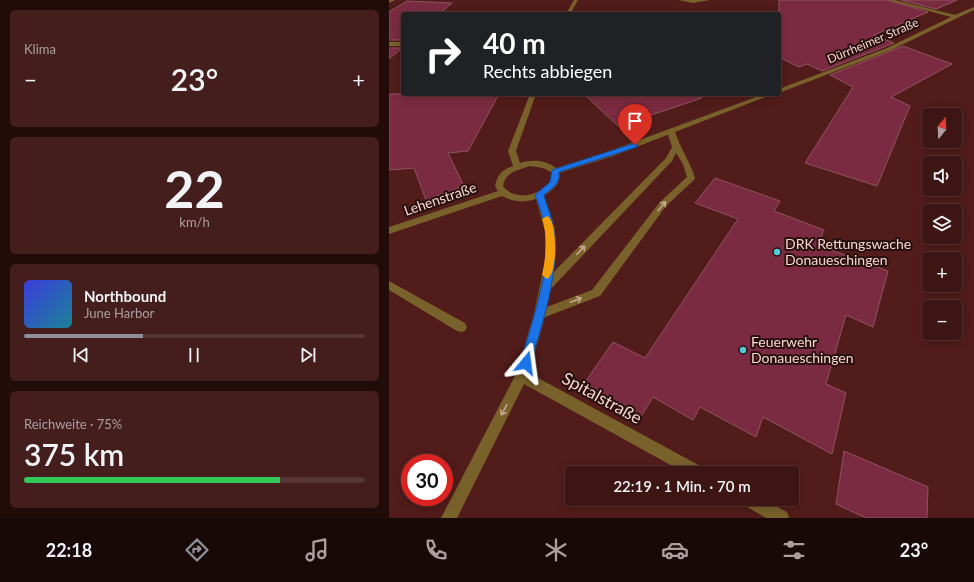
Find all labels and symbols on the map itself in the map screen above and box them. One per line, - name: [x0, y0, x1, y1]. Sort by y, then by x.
- street label: Dürrheimer Straße: [825, 15, 921, 67]
- pin: [618, 104, 652, 145]
- north arrow: [922, 108, 962, 148]
- street label: Lehenstraße: [401, 178, 478, 219]
- one-way arrow: [658, 201, 667, 212]
- place label: DRK Rettungswache Donaueschingen: [785, 235, 911, 268]
- one-way arrow: [576, 245, 585, 255]
- marker: DRK Rettungswache Donaueschingen: [772, 247, 782, 257]
- one-way arrow: [570, 295, 582, 303]
- place label: Feuerwehr Donaueschingen: [751, 333, 854, 366]
- position arrow: [505, 342, 547, 384]
- marker: Feuerwehr Donaueschingen: [738, 345, 748, 355]
- street label: Spitalstraße: [559, 367, 646, 428]
- one-way arrow: [500, 404, 508, 416]
- speed limit sign: 30: [401, 454, 453, 506]

